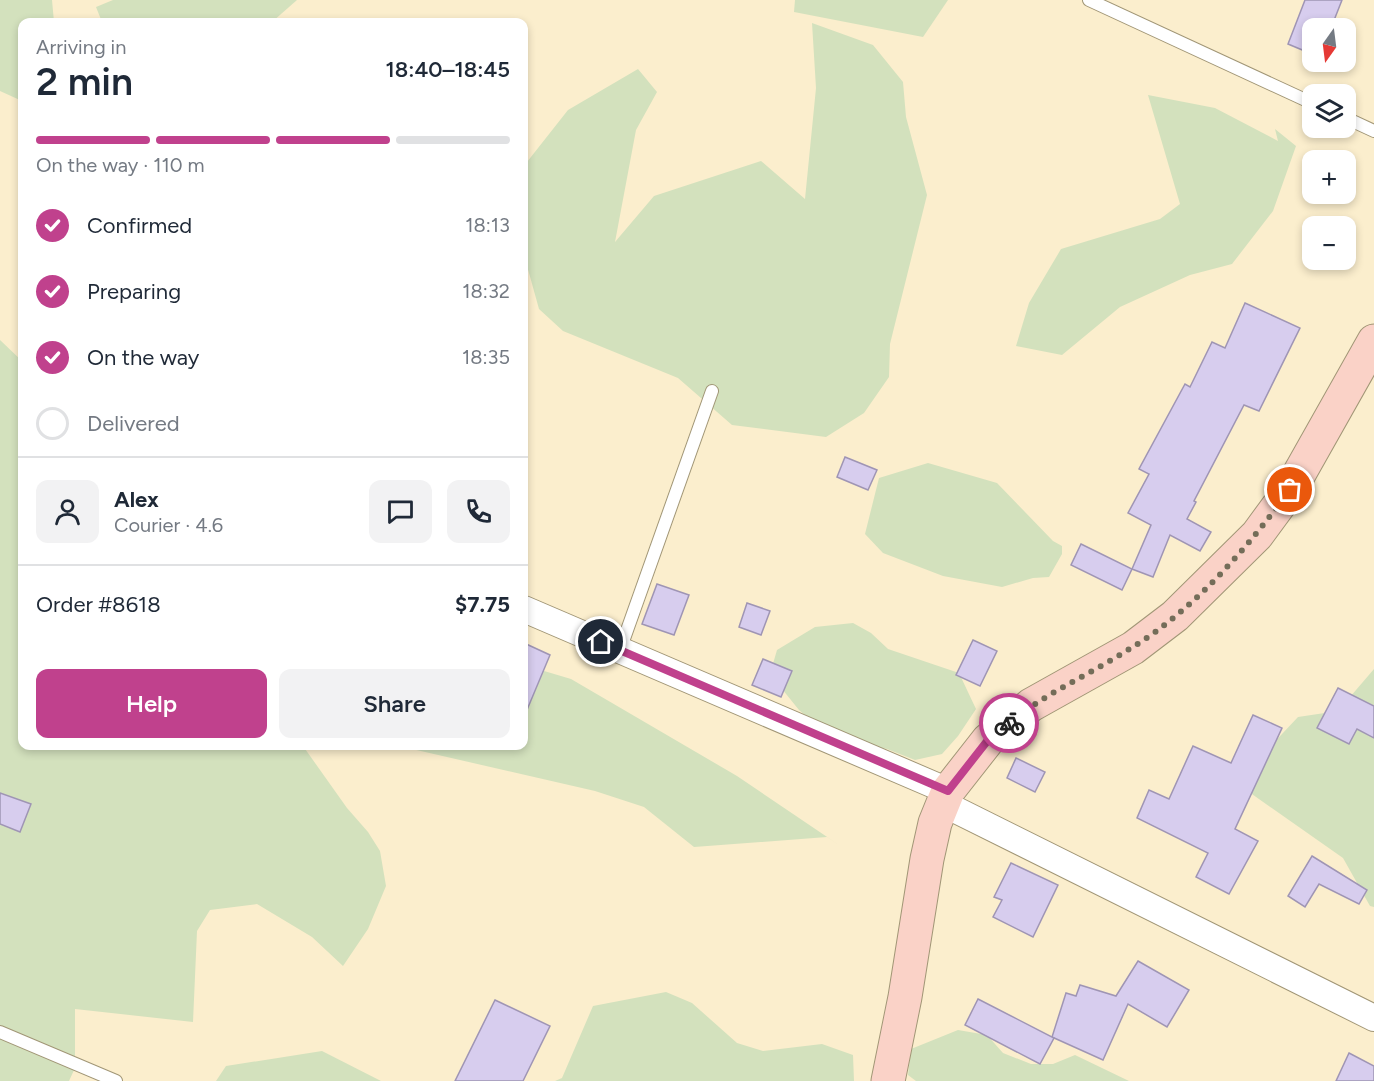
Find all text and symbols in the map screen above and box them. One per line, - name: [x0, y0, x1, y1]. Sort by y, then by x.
- north arrow: [1302, 18, 1356, 72]
- map controls: [1302, 18, 1356, 270]
- text: Arriving in: [36, 35, 126, 59]
- text: 18:40–18:45: [386, 56, 510, 83]
- text: 2 min: [36, 58, 133, 105]
- button: layers: [1302, 84, 1356, 138]
- button: +: [1302, 150, 1356, 204]
- text: On the way · 110 m: [36, 153, 204, 177]
- icon: check: [36, 209, 69, 242]
- text: Confirmed: [87, 212, 192, 239]
- text: 18:13: [465, 213, 510, 237]
- button: −: [1302, 216, 1356, 270]
- icon: check: [36, 275, 69, 308]
- text: Preparing: [87, 278, 181, 305]
- text: 18:32: [462, 279, 510, 303]
- icon: check: [36, 341, 69, 374]
- text: On the way: [87, 344, 199, 371]
- text: 18:35: [462, 345, 510, 369]
- text: Delivered: [87, 410, 180, 437]
- pin: [1264, 464, 1315, 515]
- icon: bag: [1273, 473, 1306, 506]
- button: person: [36, 480, 99, 543]
- button: chat: [369, 480, 432, 543]
- button: phone: [447, 480, 510, 543]
- text: Alex: [114, 486, 159, 513]
- text: Courier · 4.6: [114, 513, 223, 537]
- text: Order #8618: [36, 591, 161, 618]
- text: $7.75: [455, 591, 510, 618]
- pin: [575, 616, 626, 667]
- icon: home: [584, 625, 617, 658]
- button: Help: [36, 669, 267, 738]
- button: Share: [279, 669, 510, 738]
- courier: [979, 693, 1039, 753]
- icon: bike: [993, 707, 1026, 740]

